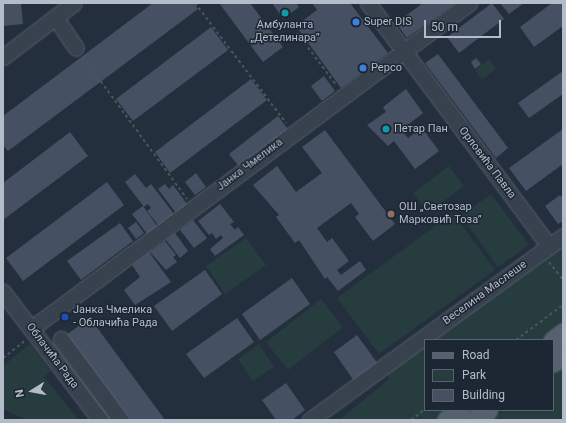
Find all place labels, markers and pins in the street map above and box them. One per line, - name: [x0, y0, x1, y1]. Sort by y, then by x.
- marker: Амбуланта „Детелинара”: [280, 8, 290, 18]
- place label: Super DIS: [364, 15, 412, 29]
- marker: Super DIS: [351, 17, 361, 27]
- place label: Амбуланта „Детелинара”: [250, 19, 320, 45]
- place label: Pepco: [371, 61, 402, 75]
- marker: Pepco: [358, 63, 368, 73]
- place label: Петар Пан: [394, 122, 448, 136]
- marker: Петар Пан: [381, 124, 391, 134]
- place label: ОШ „Светозар Марковић Тоза”: [399, 201, 482, 227]
- marker: ОШ „Светозар Марковић Тоза”: [386, 209, 396, 219]
- place label: Јанка Чмелика - Облачића Рада: [73, 304, 158, 330]
- marker: Јанка Чмелика - Облачића Рада: [60, 312, 70, 322]

